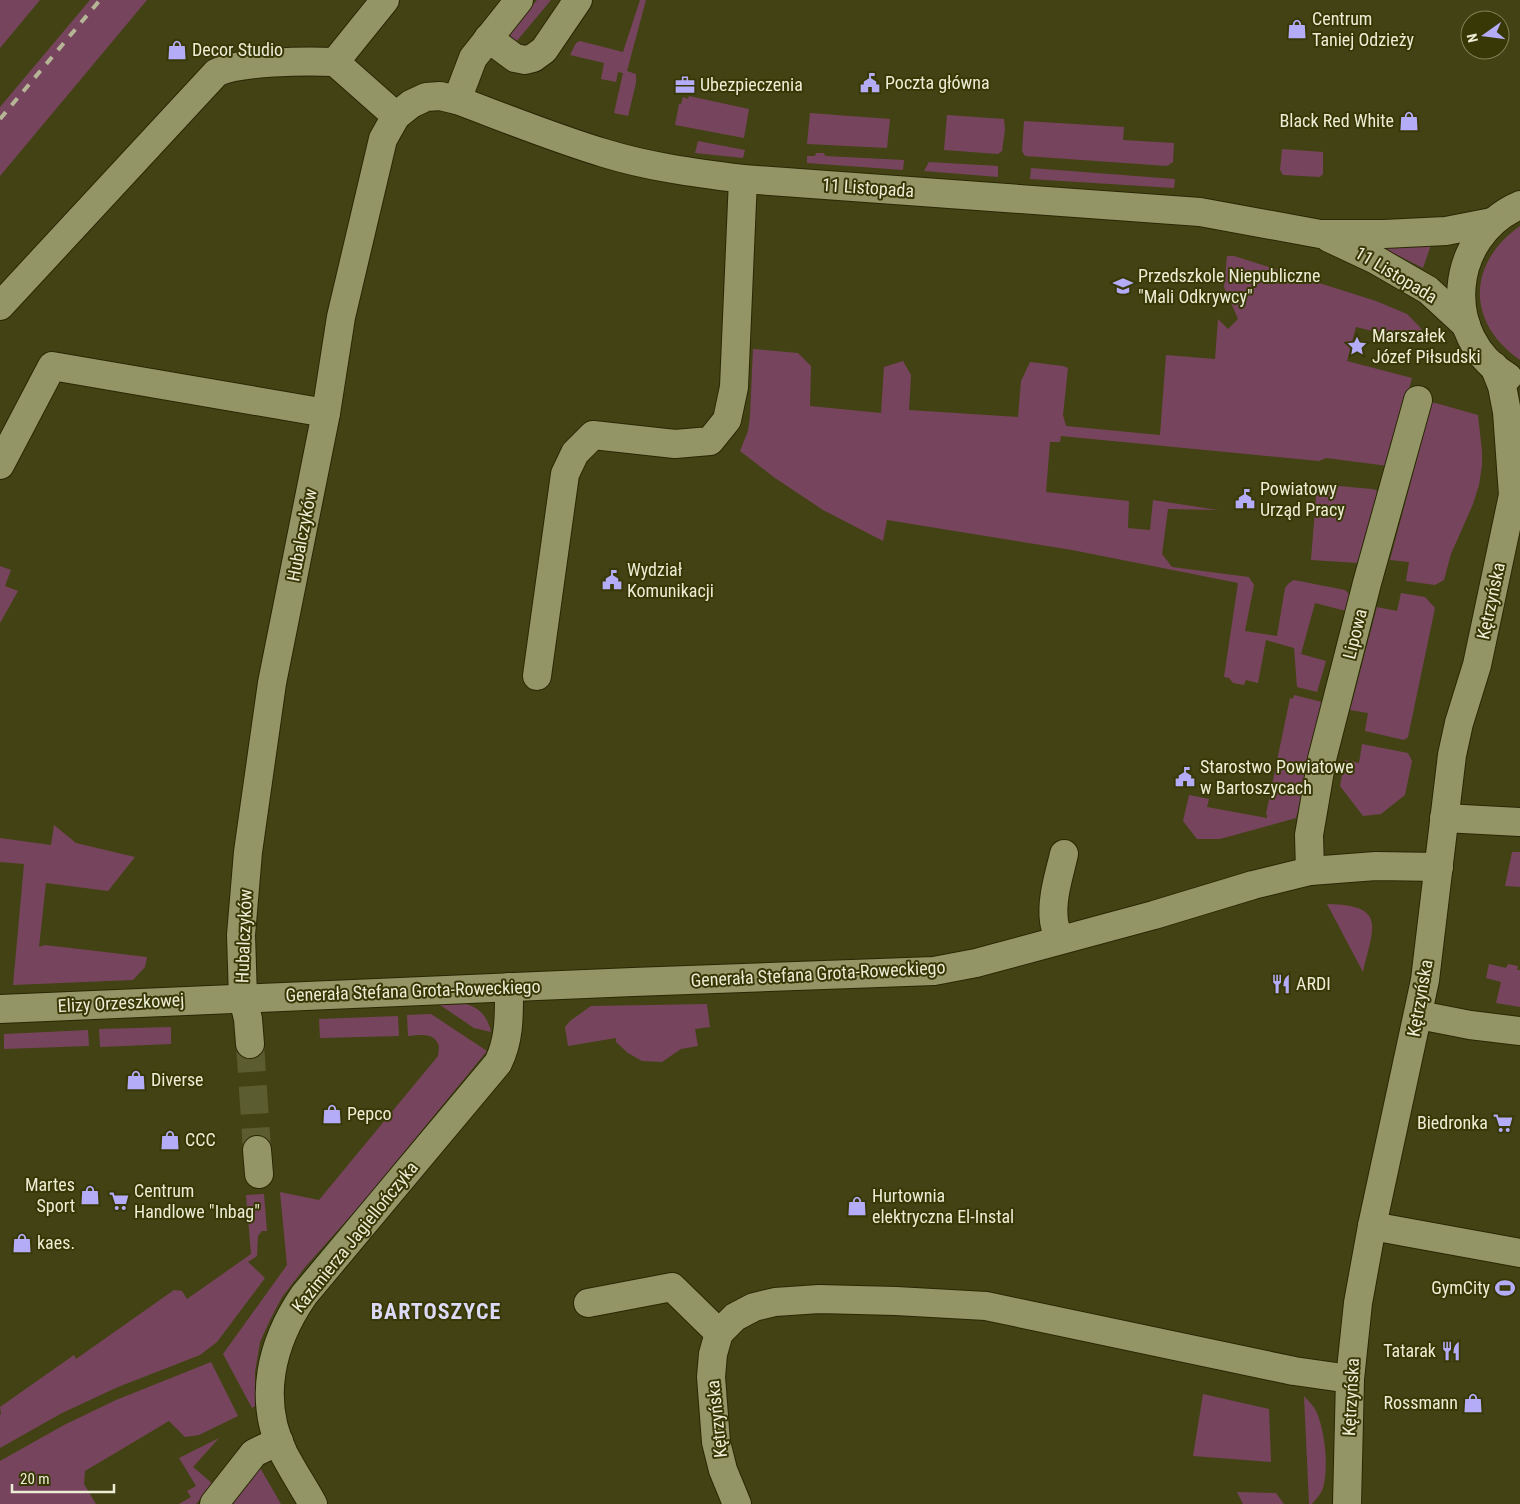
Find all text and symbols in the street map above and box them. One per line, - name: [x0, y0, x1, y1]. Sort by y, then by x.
- place label: Centrum Taniej Odzieży: [1312, 8, 1415, 50]
- north arrow: [1460, 10, 1510, 60]
- shop icon: Centrum Taniej Odzieży: [1286, 18, 1308, 40]
- text: N: [1464, 32, 1481, 44]
- shop icon: Decor Studio: [166, 39, 188, 61]
- place label: Decor Studio: [192, 39, 283, 60]
- public building icon: Poczta główna: [859, 72, 881, 94]
- place label: Poczta główna: [885, 72, 990, 93]
- office icon: Ubezpieczenia: [674, 74, 696, 96]
- place label: Ubezpieczenia: [700, 74, 803, 95]
- place label: Black Red White: [1280, 110, 1394, 131]
- shop icon: Black Red White: [1398, 110, 1420, 132]
- street label: 11 Listopada: [821, 174, 915, 201]
- street label: 11 Listopada: [1351, 242, 1441, 307]
- place label: Przedszkole Niepubliczne "Mali Odkrywcy": [1138, 265, 1320, 307]
- school or university icon: Przedszkole Niepubliczne "Mali Odkrywcy": [1112, 275, 1134, 297]
- place label: Marszałek Józef Piłsudski: [1372, 325, 1481, 367]
- place icon: Marszałek Józef Piłsudski: [1346, 335, 1368, 357]
- place label: Powiatowy Urząd Pracy: [1260, 478, 1345, 520]
- street label: Hubalczyków: [282, 486, 321, 583]
- public building icon: Powiatowy Urząd Pracy: [1234, 488, 1256, 510]
- place label: Wydział Komunikacji: [627, 559, 714, 601]
- street label: Kętrzyńska: [1472, 561, 1509, 641]
- public building icon: Wydział Komunikacji: [601, 569, 623, 591]
- street label: Lipowa: [1338, 607, 1371, 661]
- place label: Starostwo Powiatowe w Bartoszycach: [1200, 756, 1354, 798]
- public building icon: Starostwo Powiatowe w Bartoszycach: [1174, 766, 1196, 788]
- street label: Hubalczyków: [231, 888, 256, 983]
- street label: Generała Stefana Grota-Roweckiego: [690, 956, 946, 991]
- street label: Kętrzyńska: [1402, 958, 1437, 1038]
- restaurant icon: ARDI: [1270, 973, 1292, 995]
- place label: ARDI: [1296, 973, 1331, 994]
- street label: Generała Stefana Grota-Roweckiego: [285, 976, 541, 1005]
- street label: Elizy Orzeszkowej: [57, 989, 185, 1016]
- shop icon: Diverse: [125, 1069, 147, 1091]
- place label: Diverse: [151, 1069, 204, 1090]
- shop icon: Pepco: [321, 1103, 343, 1125]
- place label: Pepco: [347, 1103, 392, 1124]
- place label: Biedronka: [1417, 1112, 1488, 1133]
- supermarket icon: Biedronka: [1492, 1112, 1514, 1134]
- shop icon: CCC: [159, 1129, 181, 1151]
- place label: CCC: [185, 1129, 216, 1150]
- street label: Kazimierza Jagiellończyka: [287, 1157, 422, 1316]
- place label: Martes Sport: [25, 1174, 75, 1216]
- place label: Centrum Handlowe "Inbag": [134, 1180, 260, 1222]
- shop icon: Martes Sport: [79, 1184, 101, 1206]
- place label: Hurtownia elektryczna El-Instal: [872, 1185, 1014, 1227]
- supermarket icon: Centrum Handlowe "Inbag": [108, 1190, 130, 1212]
- shop icon: Hurtownia elektryczna El-Instal: [846, 1195, 868, 1217]
- shop icon: kaes.: [11, 1232, 33, 1254]
- place label: kaes.: [37, 1232, 75, 1253]
- place label: GymCity: [1431, 1277, 1491, 1298]
- sports icon: GymCity: [1494, 1277, 1516, 1299]
- district label: BARTOSZYCE: [371, 1299, 501, 1324]
- place label: Tatarak: [1383, 1340, 1436, 1361]
- restaurant icon: Tatarak: [1440, 1340, 1462, 1362]
- street label: Kętrzyńska: [1338, 1358, 1363, 1436]
- street label: Kętrzyńska: [702, 1379, 731, 1459]
- place label: Rossmann: [1383, 1392, 1458, 1413]
- shop icon: Rossmann: [1462, 1392, 1484, 1414]
- scale bar: [12, 1462, 115, 1494]
- text: 20 m: [20, 1470, 50, 1488]

